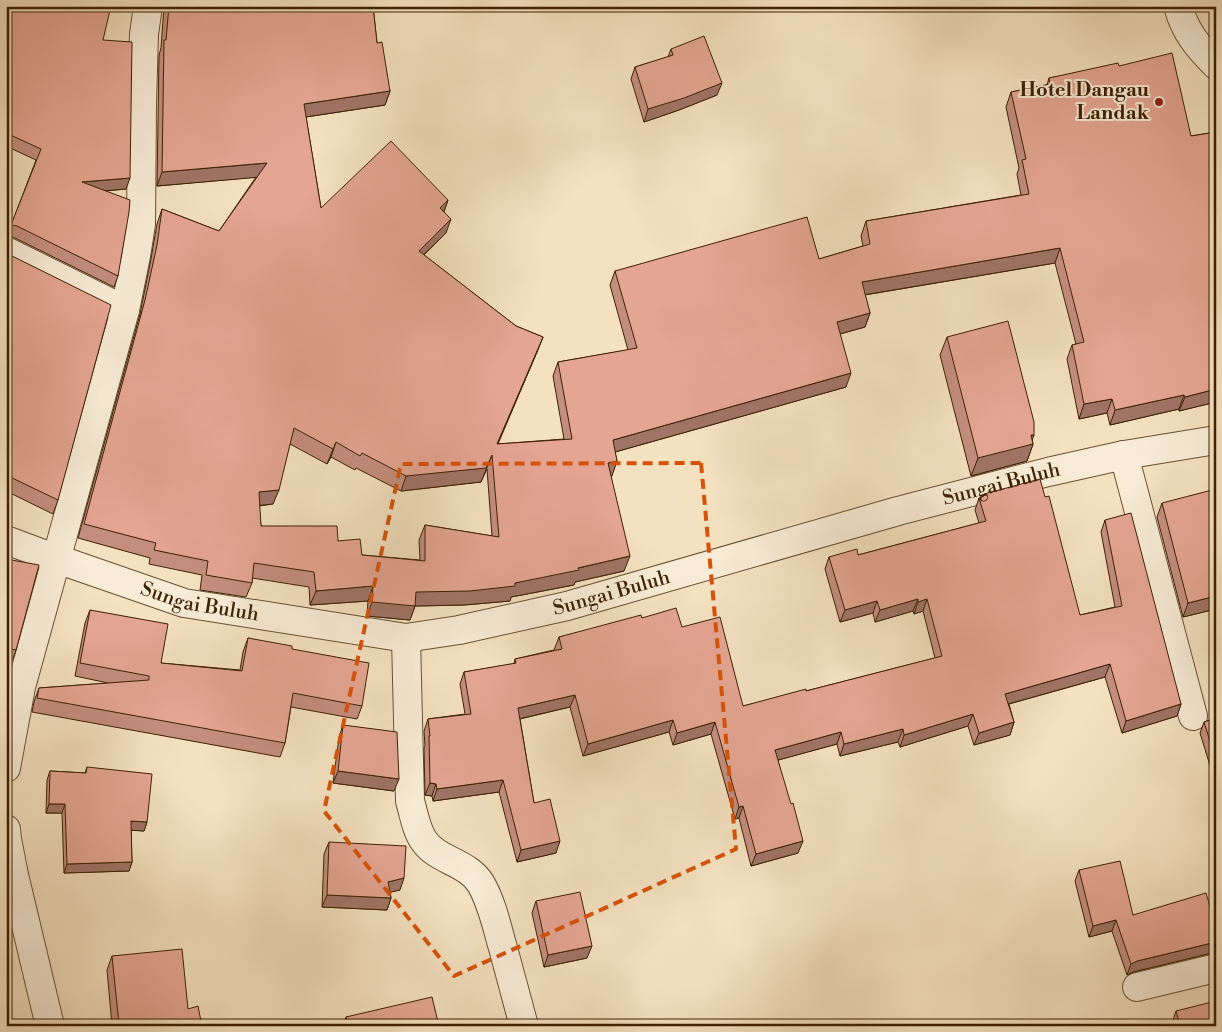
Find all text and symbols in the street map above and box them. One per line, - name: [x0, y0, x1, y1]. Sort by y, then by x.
- place label: Hotel Dangau Landak: [1020, 78, 1150, 126]
- marker: Hotel Dangau Landak: [1153, 96, 1165, 108]
- street label: Sungai Buluh: [940, 457, 1063, 511]
- street label: Sungai Buluh: [550, 565, 673, 621]
- street label: Sungai Buluh: [137, 576, 261, 627]

